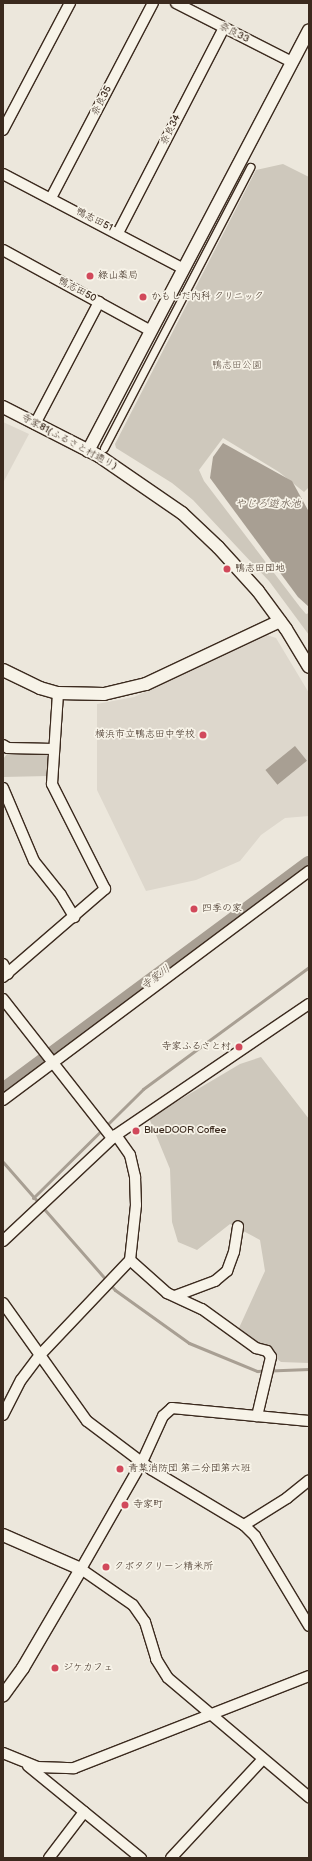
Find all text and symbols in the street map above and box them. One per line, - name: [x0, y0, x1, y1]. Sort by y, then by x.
- street label: 奈良33: [217, 20, 251, 46]
- street label: 奈良35: [89, 84, 115, 118]
- street label: 奈良34: [158, 113, 184, 147]
- street label: 鴨志田51: [74, 206, 114, 234]
- place label: 緑山薬局: [98, 270, 138, 282]
- marker: 緑山薬局: [85, 271, 95, 281]
- street label: 鴨志田50: [56, 275, 98, 305]
- place label: かもしだ内科 クリニック: [151, 291, 264, 303]
- marker: かもしだ内科 クリニック: [138, 292, 148, 302]
- park label: 鴨志田公園: [212, 360, 262, 372]
- street label: 寺家81(ふるさと村通り): [19, 412, 119, 472]
- water label: やじろ遊水池: [235, 497, 301, 511]
- place label: 鴨志田団地: [235, 563, 285, 575]
- marker: 鴨志田団地: [222, 564, 232, 574]
- place label: 横浜市立鴨志田中学校: [95, 729, 195, 741]
- marker: 横浜市立鴨志田中学校: [198, 730, 208, 740]
- place label: 四季の家: [202, 903, 242, 915]
- marker: 四季の家: [189, 904, 199, 914]
- water label: 寺家川: [139, 963, 173, 993]
- place label: 寺家ふるさと村: [161, 1041, 231, 1053]
- marker: 寺家ふるさと村: [234, 1042, 244, 1052]
- place label: BlueDOOR Coffee: [144, 1125, 226, 1137]
- marker: BlueDOOR Coffee: [131, 1126, 141, 1136]
- place label: 青葉消防団 第二分団第六班: [128, 1463, 251, 1475]
- marker: 青葉消防団 第二分団第六班: [115, 1464, 125, 1474]
- place label: 寺家町: [133, 1499, 163, 1511]
- marker: 寺家町: [120, 1500, 130, 1510]
- place label: クボタクリーン精米所: [114, 1561, 214, 1573]
- marker: クボタクリーン精米所: [101, 1562, 111, 1572]
- place label: ジケカフェ: [63, 1662, 113, 1674]
- marker: ジケカフェ: [50, 1663, 60, 1673]

